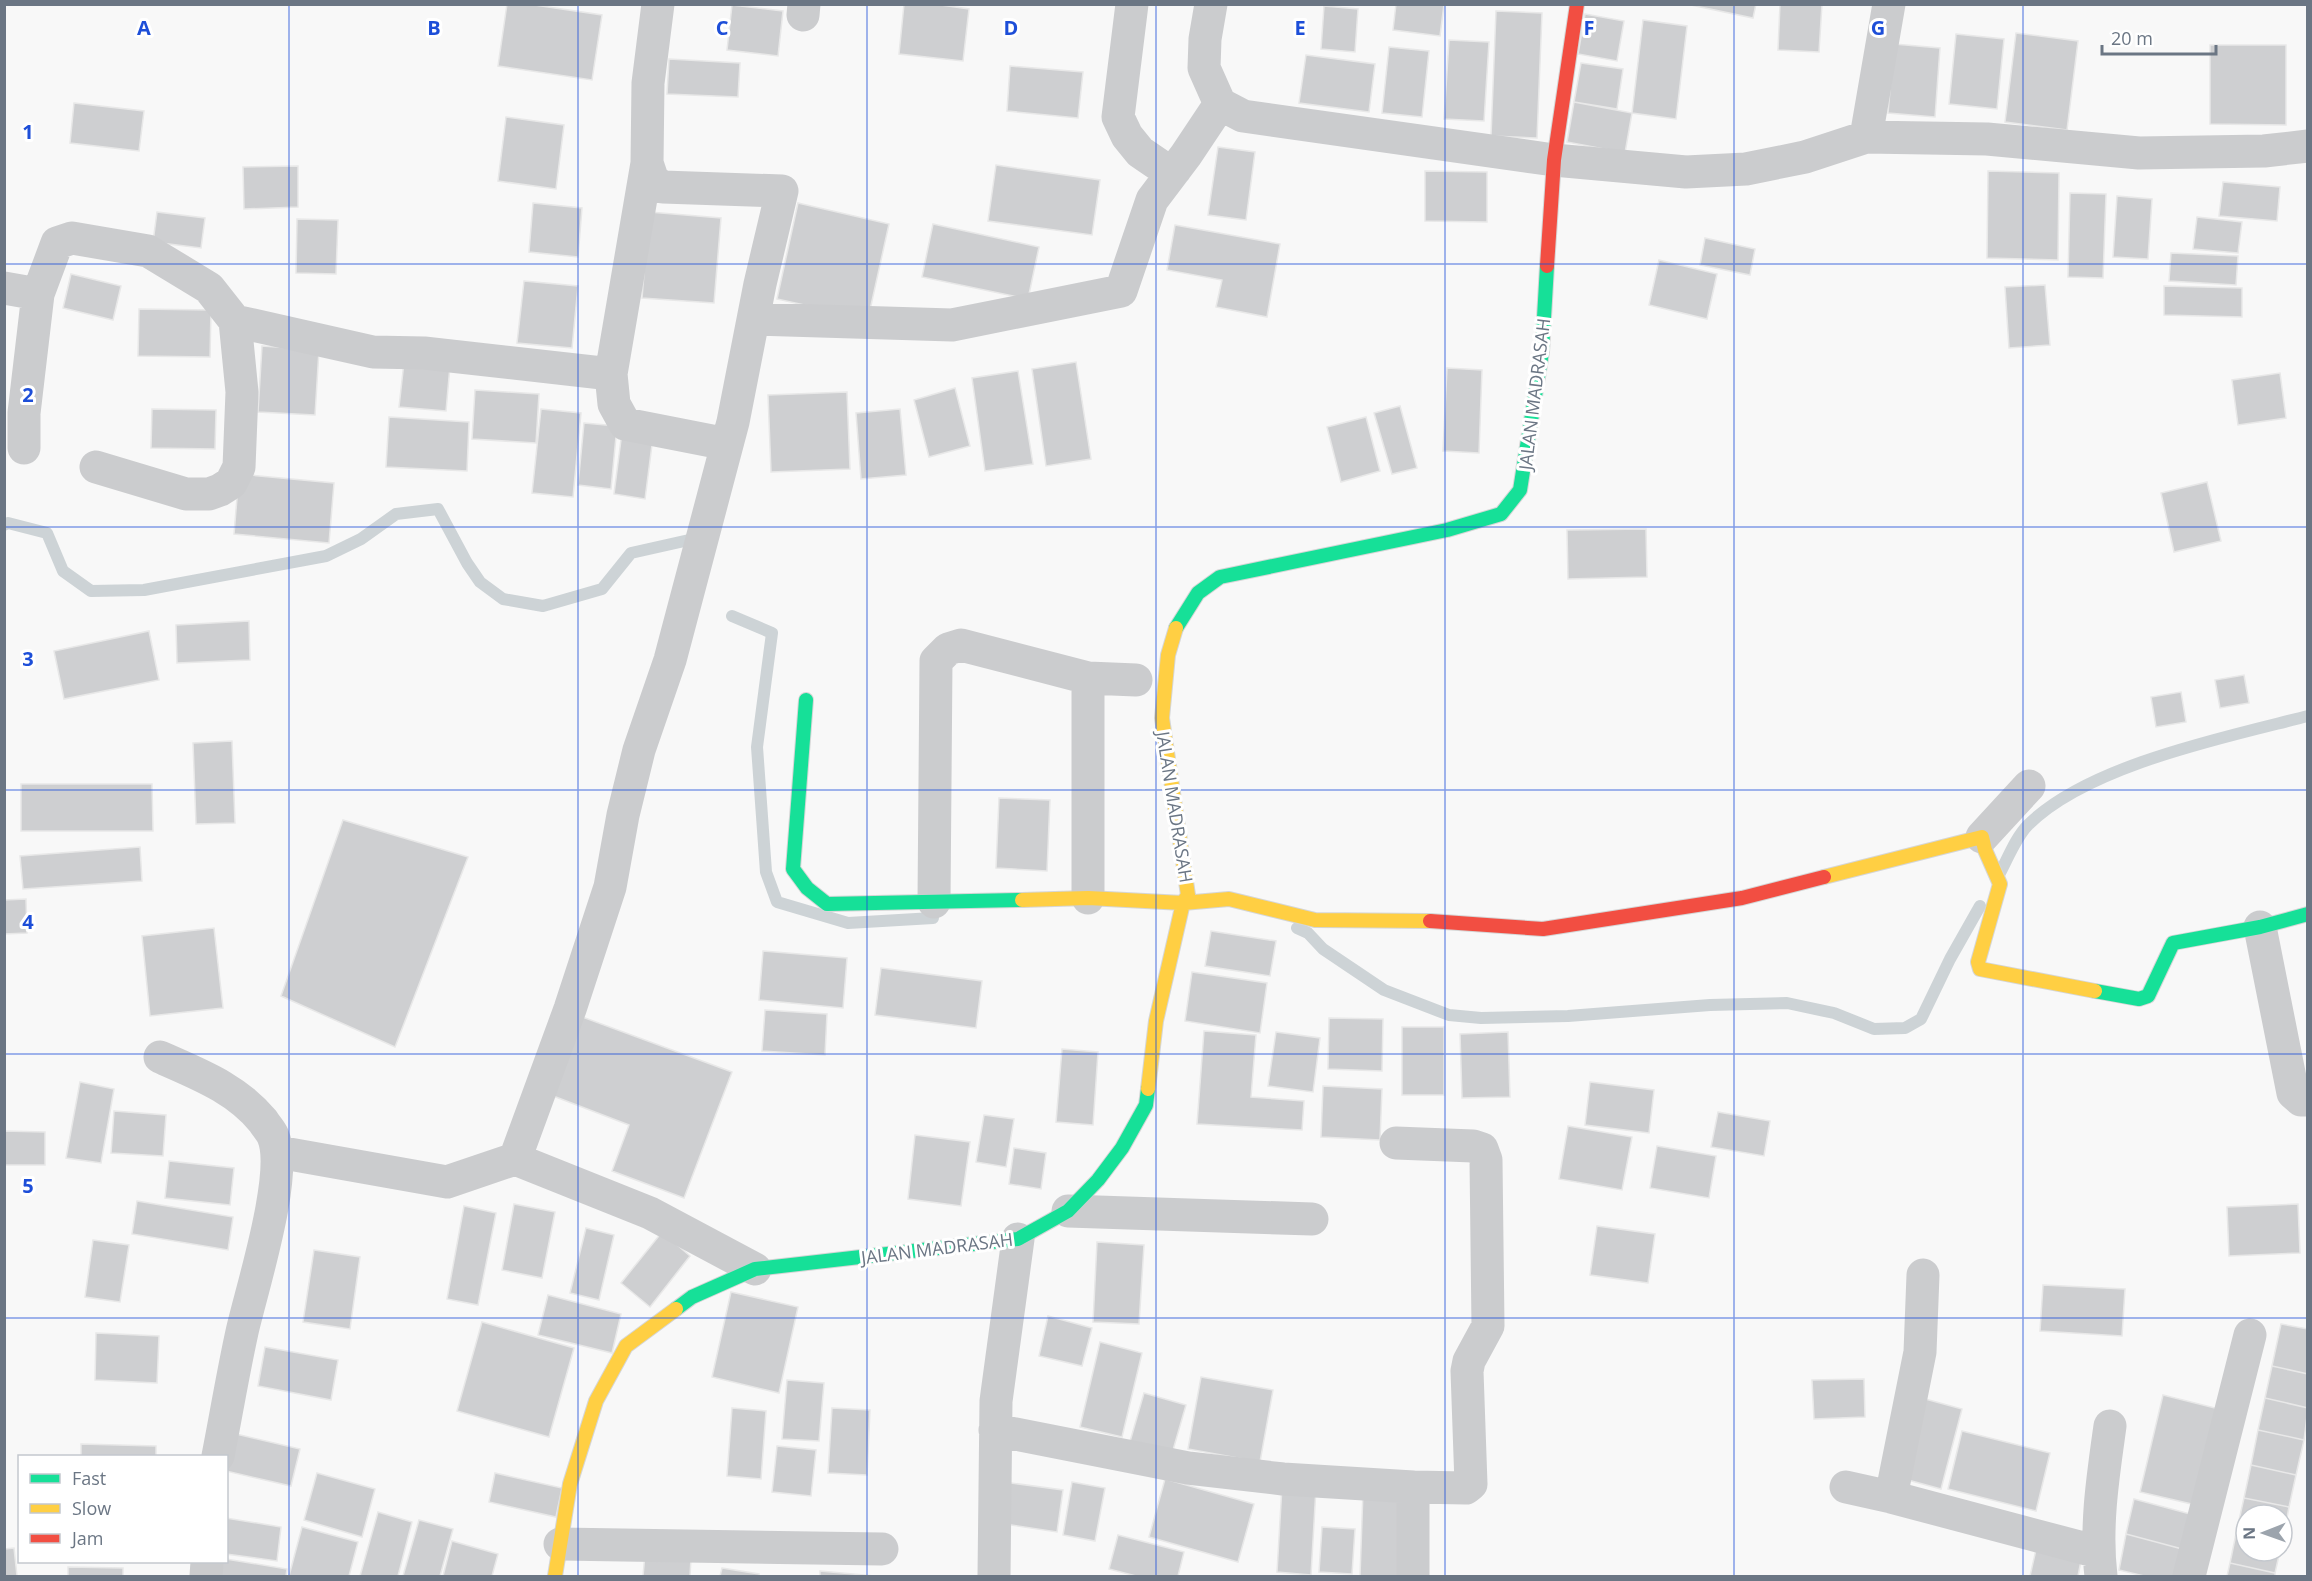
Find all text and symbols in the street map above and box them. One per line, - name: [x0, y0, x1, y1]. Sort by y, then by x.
- text: A: [137, 14, 151, 41]
- text: B: [427, 14, 441, 41]
- text: C: [716, 14, 729, 41]
- text: D: [1004, 14, 1018, 41]
- text: E: [1294, 14, 1306, 41]
- text: F: [1584, 14, 1594, 41]
- text: G: [1871, 14, 1885, 41]
- scale bar: [2102, 18, 2216, 56]
- text: 20 m: [2111, 26, 2153, 50]
- text: 1: [22, 118, 34, 145]
- street label: JALAN MADRASAH: [1513, 317, 1555, 473]
- text: 2: [22, 381, 34, 408]
- text: 3: [22, 645, 34, 672]
- street label: JALAN MADRASAH: [1151, 728, 1199, 884]
- text: 4: [22, 908, 34, 935]
- text: 5: [22, 1172, 34, 1199]
- street label: JALAN MADRASAH: [858, 1227, 1014, 1269]
- legend: [18, 1455, 228, 1563]
- text: Fast: [72, 1466, 106, 1490]
- text: Slow: [72, 1496, 111, 1520]
- north arrow: [2234, 1503, 2294, 1563]
- text: Jam: [70, 1526, 104, 1550]
- text: N: [2238, 1527, 2260, 1540]

